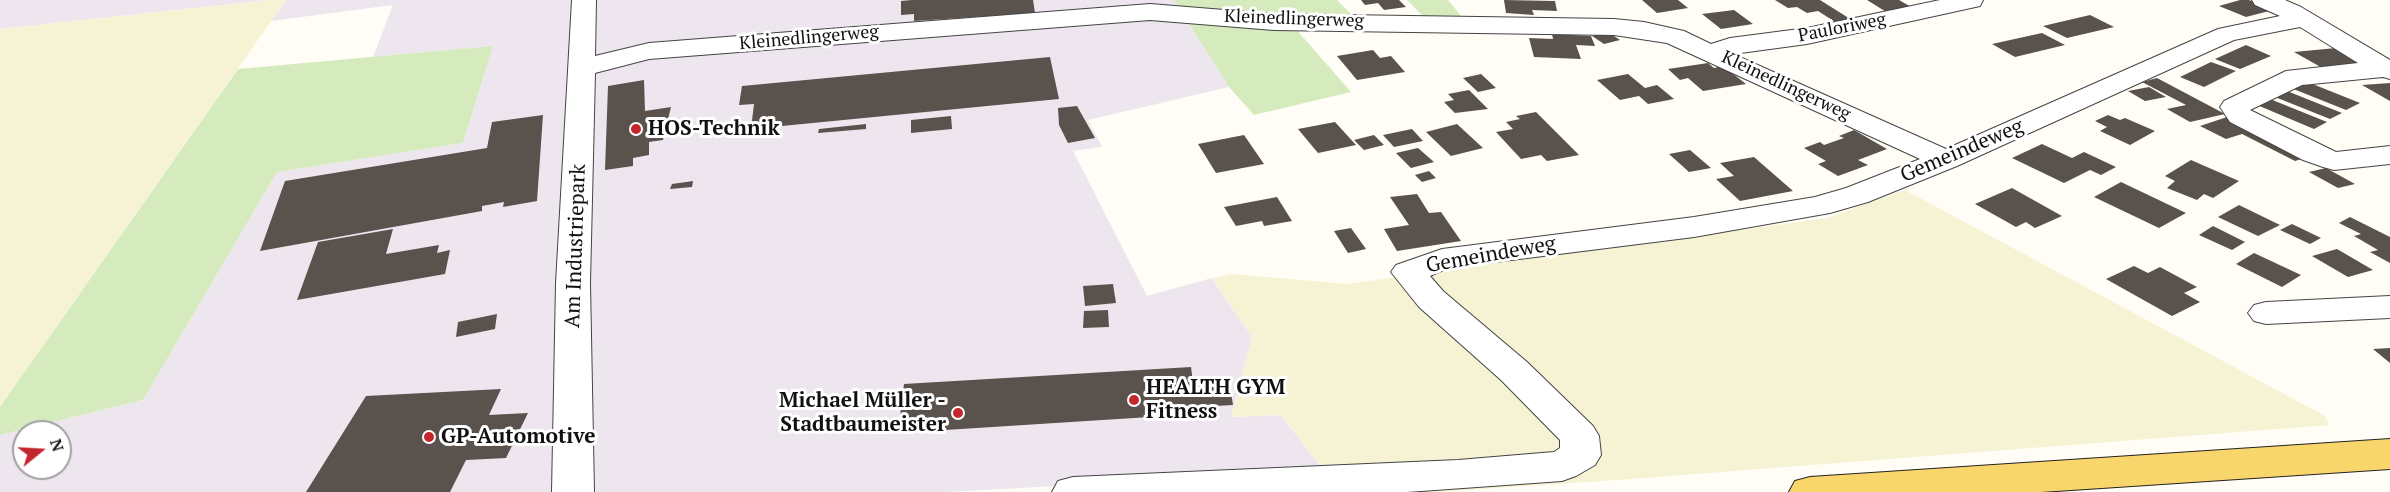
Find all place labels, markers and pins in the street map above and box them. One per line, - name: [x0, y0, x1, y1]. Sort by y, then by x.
- place label: HOS-Technik: [648, 116, 780, 142]
- marker: HOS-Technik: [629, 122, 643, 136]
- place label: HEALTH GYM Fitness: [1146, 375, 1285, 425]
- place label: Michael Müller - Stadtbaumeister: [779, 388, 946, 438]
- marker: HEALTH GYM Fitness: [1127, 393, 1141, 407]
- marker: Michael Müller - Stadtbaumeister: [951, 406, 965, 420]
- place label: GP-Automotive: [441, 424, 596, 450]
- marker: GP-Automotive: [422, 430, 436, 444]

